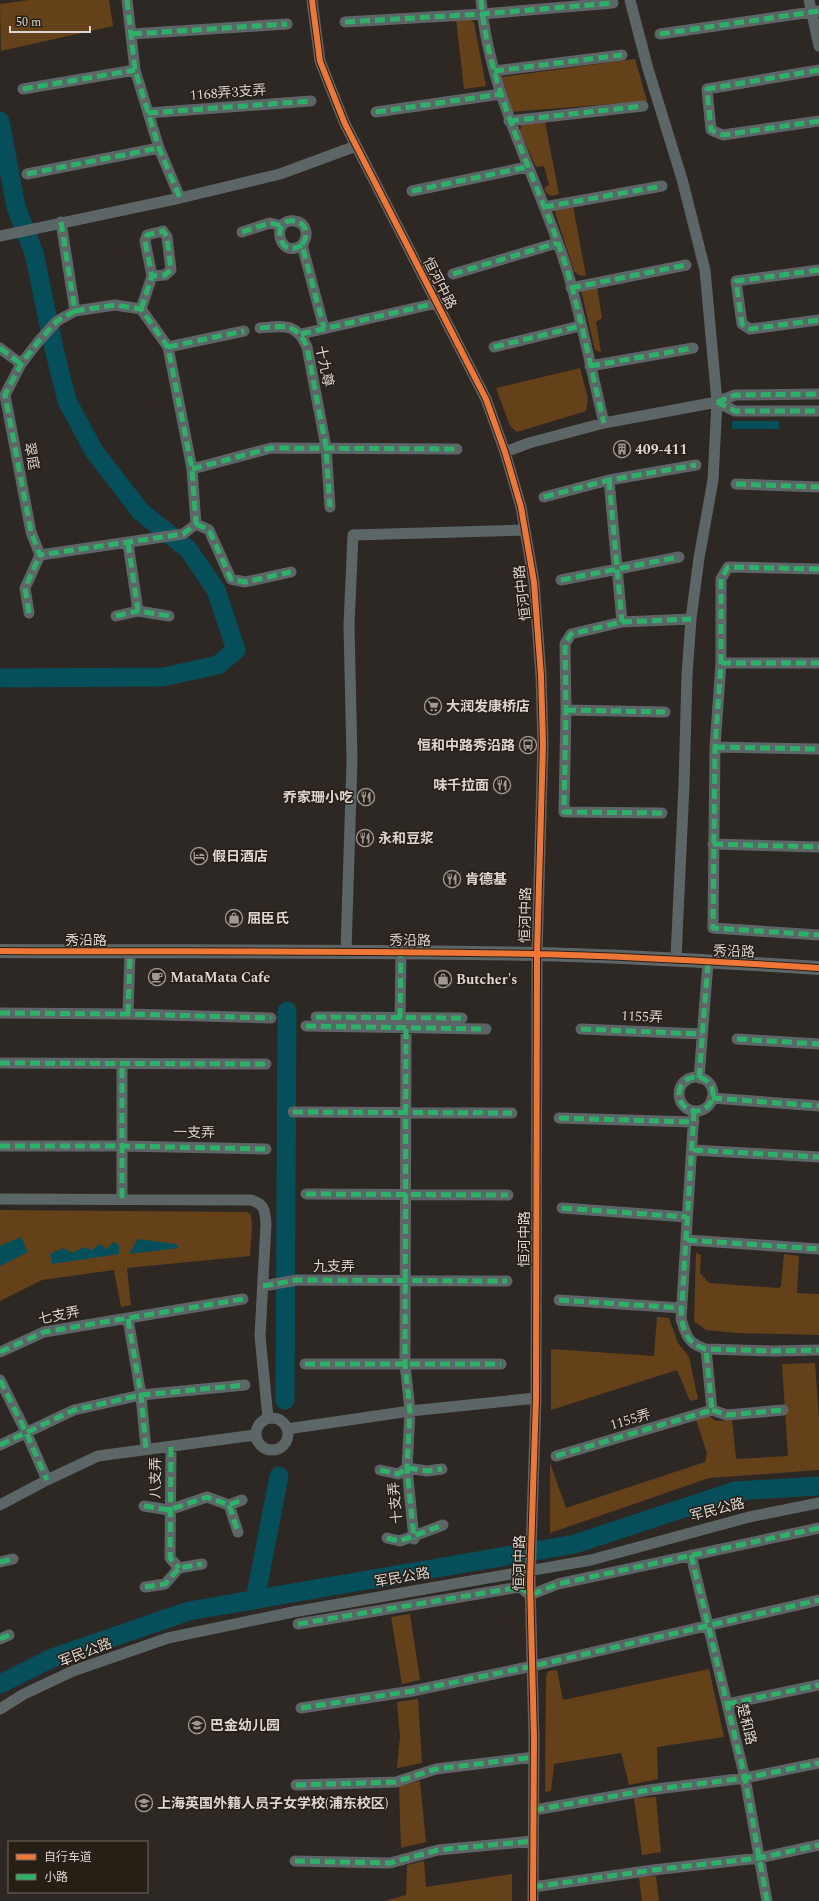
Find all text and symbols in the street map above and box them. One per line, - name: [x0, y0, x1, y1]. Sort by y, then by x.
- scale bar: [10, 8, 90, 34]
- text: 50 m: [16, 13, 41, 32]
- street label: 1168弄3支弄: [189, 79, 267, 106]
- street label: 恒河中路: [417, 254, 462, 313]
- street label: 十九尊: [310, 343, 339, 389]
- building icon: 409-411: [612, 439, 632, 459]
- place label: 409-411: [635, 439, 687, 460]
- street label: 翠庭: [19, 440, 44, 472]
- street label: 恒河中路: [509, 564, 536, 622]
- supermarket icon: 大润发康桥店: [423, 696, 443, 716]
- place label: 大润发康桥店: [446, 696, 530, 717]
- place label: 恒和中路秀沿路: [417, 735, 515, 756]
- bus stop icon: 恒和中路秀沿路: [518, 735, 538, 755]
- place label: 味千拉面: [433, 775, 489, 796]
- restaurant icon: 味千拉面: [492, 775, 512, 795]
- place label: 乔家珊小吃: [283, 787, 353, 808]
- restaurant icon: 乔家珊小吃: [356, 787, 376, 807]
- restaurant icon: 永和豆浆: [355, 828, 375, 848]
- place label: 永和豆浆: [378, 828, 434, 849]
- hotel icon: 假日酒店: [189, 846, 209, 866]
- place label: 假日酒店: [212, 846, 268, 867]
- restaurant icon: 肯德基: [442, 869, 462, 889]
- place label: 肯德基: [465, 869, 507, 890]
- street label: 恒河中路: [515, 887, 536, 943]
- shop icon: 屈臣氏: [224, 908, 244, 928]
- place label: 屈臣氏: [247, 908, 289, 929]
- street label: 秀沿路: [65, 930, 107, 951]
- street label: 秀沿路: [389, 930, 431, 951]
- street label: 秀沿路: [713, 940, 755, 963]
- cafe icon: MataMata Cafe: [147, 967, 167, 987]
- place label: MataMata Cafe: [170, 967, 270, 988]
- shop icon: Butcher's: [433, 969, 453, 989]
- place label: Butcher's: [456, 969, 517, 990]
- street label: 1155弄: [620, 1005, 663, 1028]
- street label: 一支弄: [173, 1122, 215, 1143]
- street label: 恒河中路: [514, 1211, 535, 1267]
- street label: 九支弄: [313, 1256, 355, 1277]
- street label: 七支弄: [36, 1301, 82, 1330]
- street label: 1155弄: [607, 1404, 653, 1435]
- street label: 八支弄: [145, 1457, 166, 1499]
- street label: 十支弄: [383, 1481, 408, 1525]
- street label: 军民公路: [687, 1493, 747, 1526]
- street label: 恒河中路: [509, 1535, 530, 1591]
- street label: 军民公路: [373, 1562, 431, 1593]
- street label: 军民公路: [55, 1633, 115, 1672]
- street label: 楚和路: [731, 1701, 762, 1747]
- school or university icon: 巴金幼儿园: [187, 1715, 207, 1735]
- place label: 巴金幼儿园: [210, 1715, 280, 1736]
- school or university icon: 上海英国外籍人员子女学校(浦东校区): [134, 1793, 154, 1813]
- place label: 上海英国外籍人员子女学校(浦东校区): [157, 1793, 388, 1814]
- legend: [8, 1841, 148, 1893]
- text: 自行车道: [44, 1848, 92, 1867]
- text: 小路: [44, 1868, 68, 1887]

